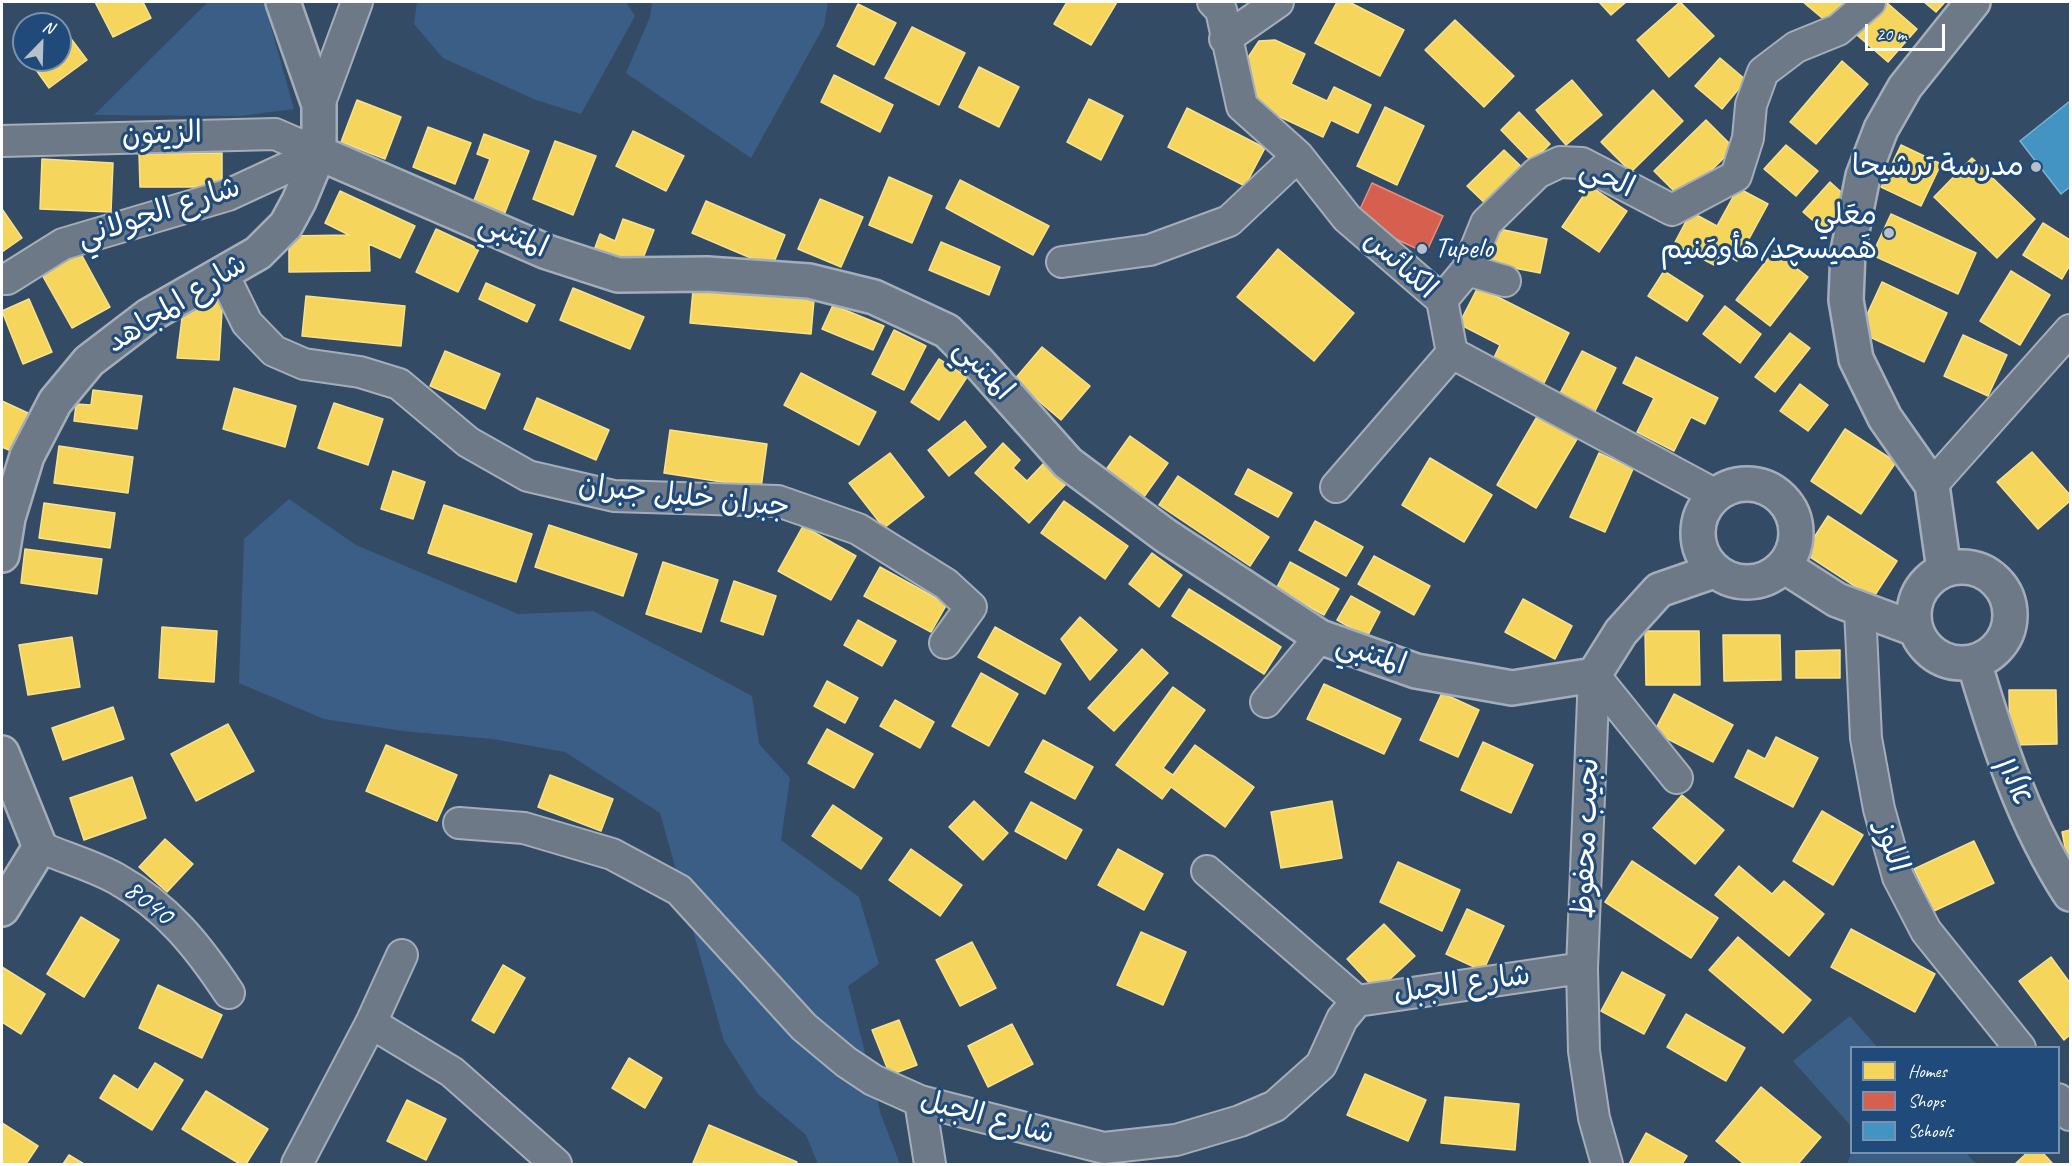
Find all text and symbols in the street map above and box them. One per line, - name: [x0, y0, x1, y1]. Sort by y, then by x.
- north arrow: [12, 12, 72, 72]
- scale bar: [1868, 12, 1948, 50]
- text: N: [40, 16, 57, 38]
- text: 20 m: [1876, 23, 1907, 45]
- street label: الزيتون: [121, 116, 203, 154]
- place label: مدرسة ترشيحا: [1852, 149, 2024, 185]
- street label: الحي: [1574, 151, 1640, 207]
- marker: مدرسة ترشيحا: [2029, 160, 2043, 174]
- street label: شارع الجولاني: [73, 170, 245, 256]
- place label: معَلي هَميسچد/هأومَنيم: [1660, 198, 1877, 268]
- street label: المتنبي: [473, 205, 553, 267]
- street label: الكنائس: [1356, 223, 1444, 307]
- marker: معَلي هَميسچد/هأومَنيم: [1882, 226, 1896, 240]
- place label: Tupelo: [1434, 231, 1493, 267]
- marker: Tupelo: [1415, 242, 1429, 256]
- street label: شارع المجاهد: [100, 246, 254, 362]
- street label: المتنبي: [945, 331, 1021, 409]
- street label: جبران خليل جبران: [576, 468, 792, 526]
- street label: المتنبي: [1331, 626, 1411, 684]
- street label: אלון: [1988, 752, 2040, 810]
- street label: نجيب محفوظ: [1566, 757, 1608, 919]
- street label: اللوز: [1866, 818, 1916, 876]
- street label: 8040: [116, 872, 180, 934]
- street label: شارع الجبل: [1391, 958, 1533, 1012]
- legend: [1850, 1046, 2060, 1154]
- text: Homes: [1908, 1060, 1947, 1082]
- street label: شارع الجبل: [916, 1083, 1058, 1153]
- text: Shops: [1908, 1090, 1945, 1112]
- text: Schools: [1908, 1120, 1953, 1142]

